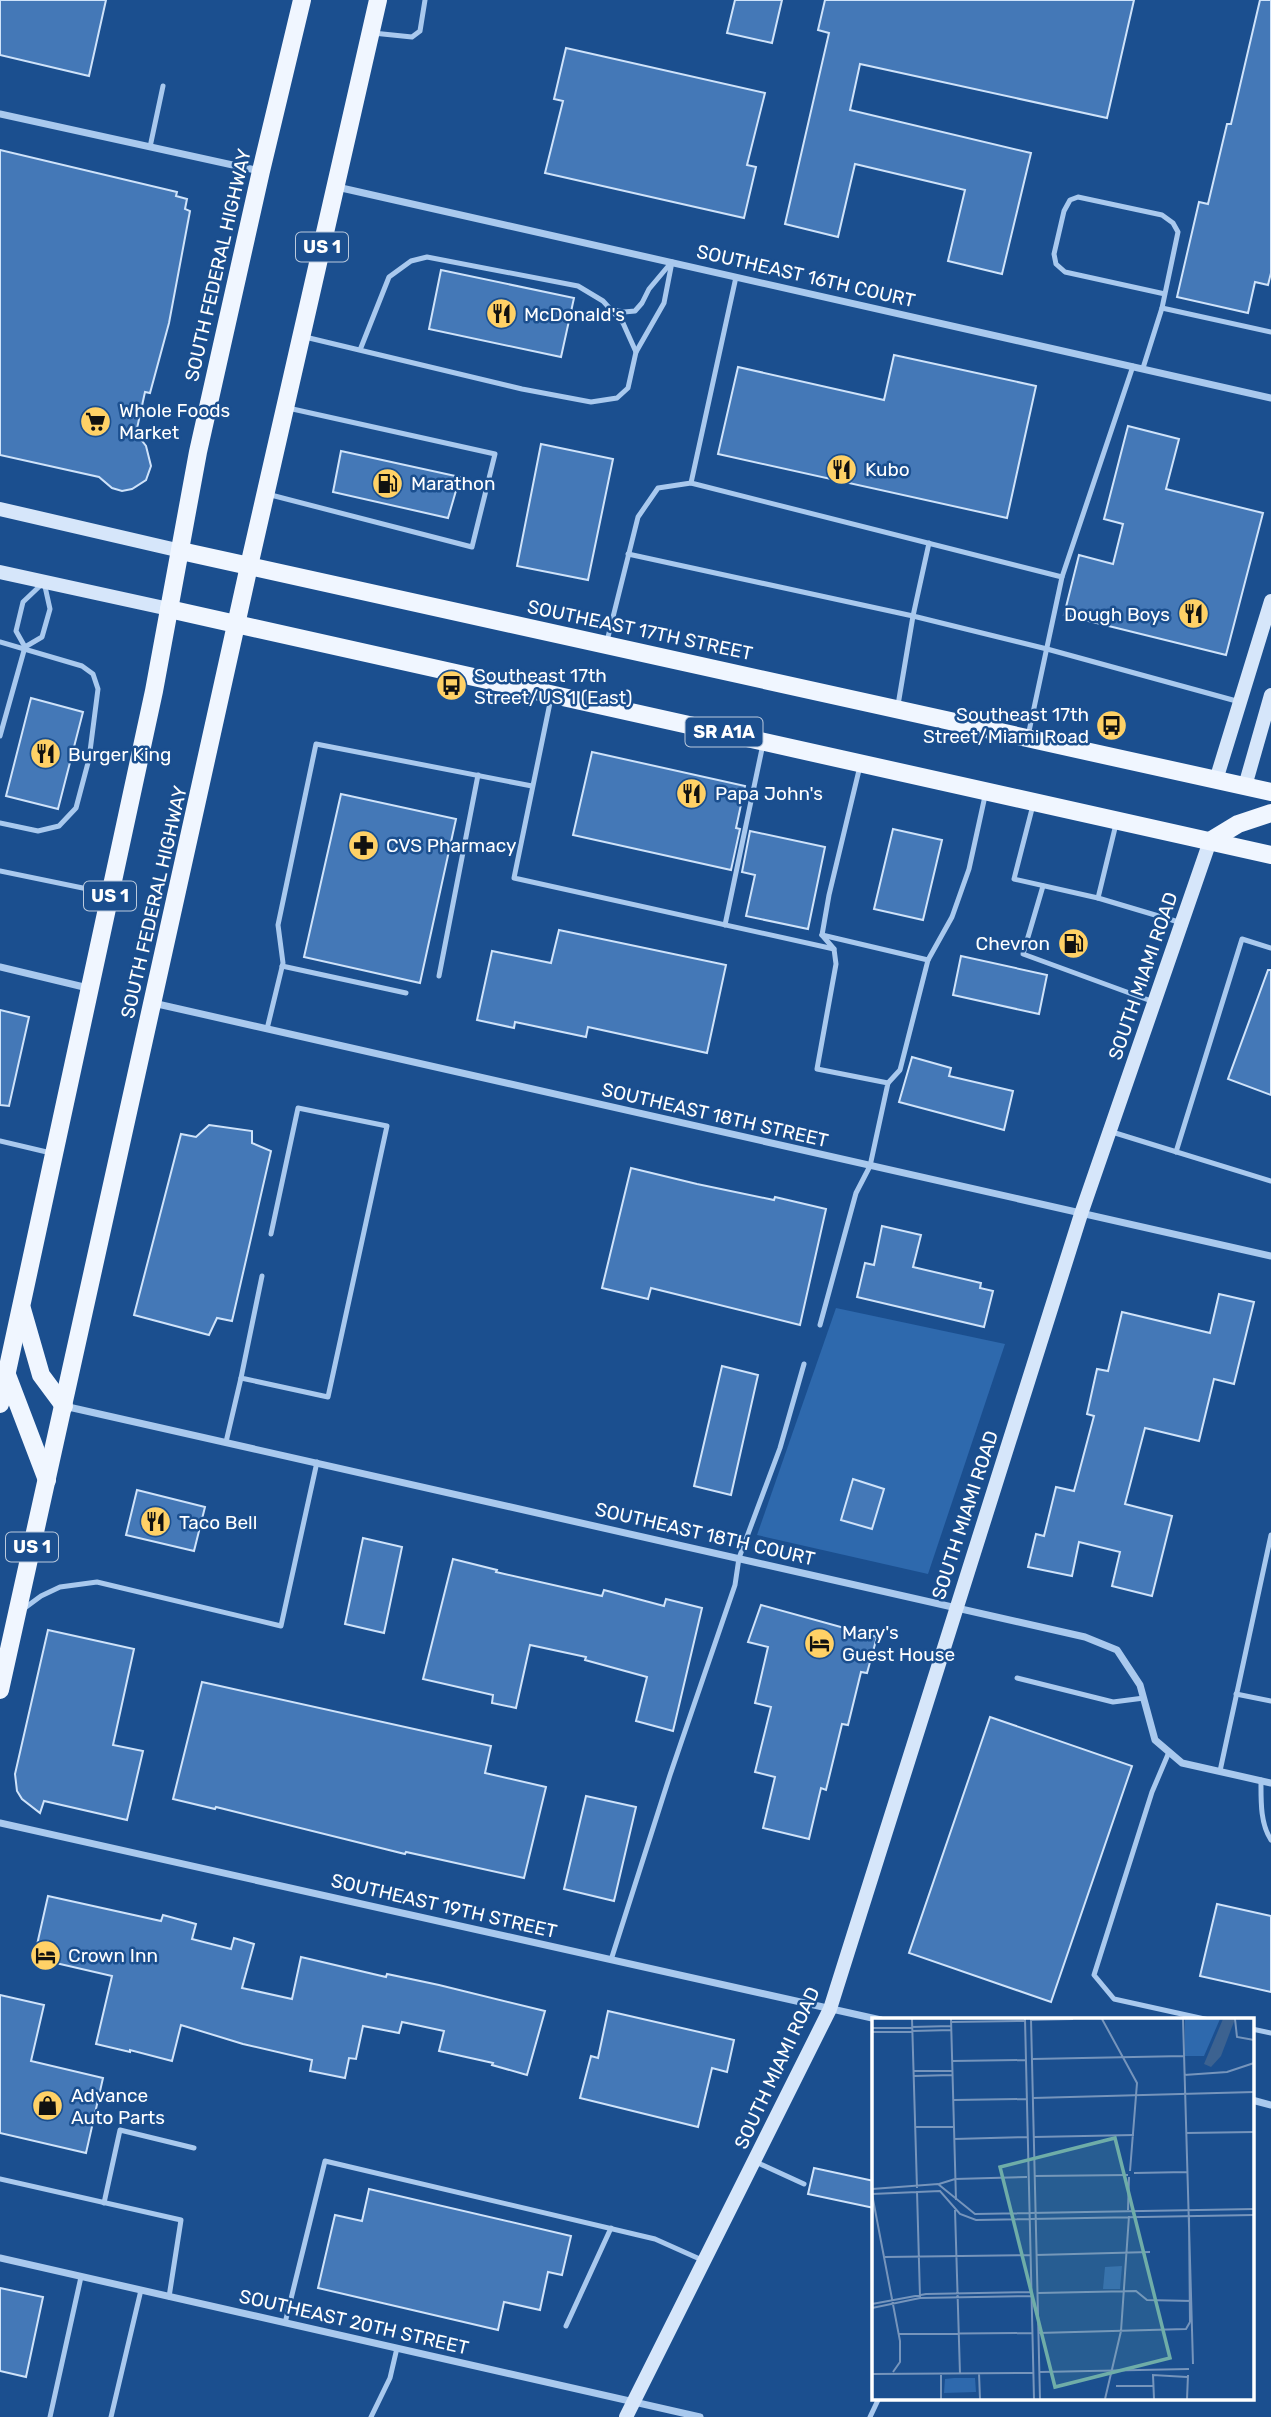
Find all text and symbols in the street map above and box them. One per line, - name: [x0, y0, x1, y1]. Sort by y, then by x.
- street label: SOUTH FEDERAL HIGHWAY: [180, 146, 256, 384]
- road number: US 1: [296, 232, 348, 262]
- street label: SOUTHEAST 16TH COURT: [694, 240, 918, 312]
- restaurant icon: McDonald's: [484, 297, 518, 331]
- place label: McDonald's: [524, 303, 625, 326]
- place label: Whole Foods Market: [119, 399, 230, 444]
- supermarket icon: Whole Foods Market: [79, 404, 113, 438]
- restaurant icon: Kubo: [825, 452, 859, 486]
- place label: Kubo: [865, 458, 910, 481]
- fuel station icon: Marathon: [371, 466, 405, 500]
- place label: Marathon: [411, 472, 495, 495]
- street label: SOUTHEAST 17TH STREET: [525, 595, 755, 665]
- restaurant icon: Dough Boys: [1176, 597, 1210, 631]
- place label: Dough Boys: [1064, 603, 1170, 626]
- place label: Southeast 17th Street/US 1 (East): [474, 664, 632, 709]
- bus stop icon: Southeast 17th Street/US 1 (East): [434, 669, 468, 703]
- place label: Southeast 17th Street/Miami Road: [923, 703, 1089, 748]
- bus stop icon: Southeast 17th Street/Miami Road: [1095, 708, 1129, 742]
- road number: SR A1A: [686, 718, 762, 746]
- restaurant icon: Burger King: [28, 737, 62, 771]
- place label: Burger King: [68, 743, 171, 766]
- restaurant icon: Papa John's: [675, 776, 709, 810]
- place label: Papa John's: [715, 782, 823, 805]
- street label: SOUTH FEDERAL HIGHWAY: [116, 783, 192, 1021]
- pharmacy icon: CVS Pharmacy: [346, 828, 380, 862]
- place label: CVS Pharmacy: [386, 834, 516, 857]
- road number: US 1: [84, 882, 136, 911]
- street label: SOUTH MIAMI ROAD: [1103, 889, 1183, 1063]
- fuel station icon: Chevron: [1056, 926, 1090, 960]
- place label: Chevron: [975, 932, 1050, 955]
- street label: SOUTHEAST 18TH STREET: [599, 1078, 831, 1152]
- street label: SOUTH MIAMI ROAD: [927, 1428, 1003, 1602]
- street label: SOUTHEAST 18TH COURT: [593, 1497, 817, 1571]
- restaurant icon: Taco Bell: [139, 1505, 173, 1539]
- place label: Taco Bell: [179, 1511, 257, 1534]
- road number: US 1: [6, 1532, 58, 1562]
- place label: Mary's Guest House: [842, 1621, 955, 1666]
- hotel icon: Mary's Guest House: [802, 1626, 836, 1660]
- street label: SOUTHEAST 19TH STREET: [329, 1869, 559, 1943]
- hotel icon: Crown Inn: [28, 1938, 62, 1972]
- place label: Crown Inn: [68, 1944, 158, 1967]
- street label: SOUTH MIAMI ROAD: [729, 1983, 825, 2153]
- inset map: [872, 2018, 1254, 2400]
- place label: Advance Auto Parts: [71, 2084, 165, 2129]
- shop icon: Advance Auto Parts: [31, 2089, 65, 2123]
- street label: SOUTHEAST 20TH STREET: [237, 2284, 471, 2360]

